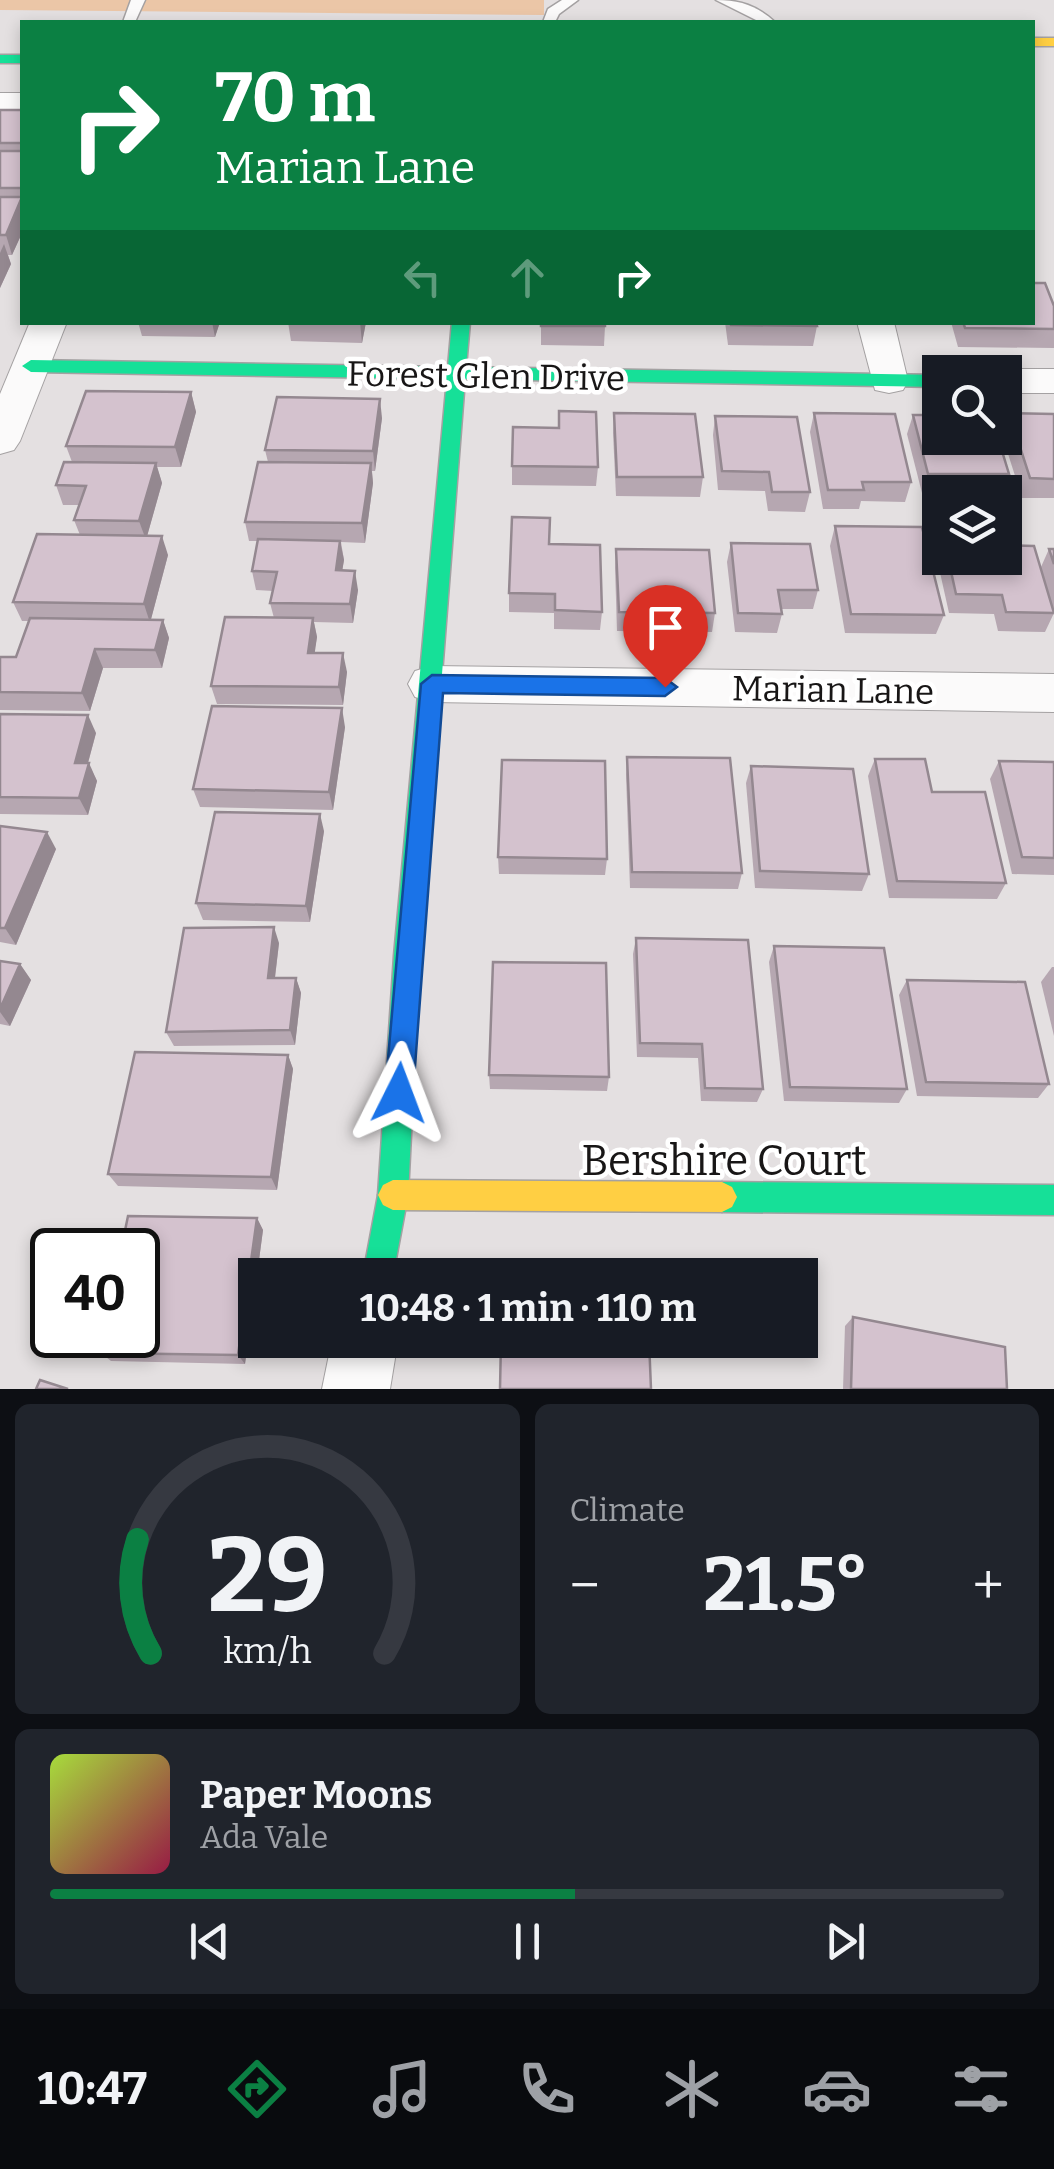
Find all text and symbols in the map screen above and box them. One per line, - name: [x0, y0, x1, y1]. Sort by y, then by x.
- text: 70 m: [215, 56, 375, 140]
- icon: right: [50, 60, 180, 190]
- text: Marian Lane: [215, 141, 475, 195]
- icon: left: [395, 250, 450, 305]
- icon: ahead: [500, 250, 555, 305]
- icon: right: [605, 250, 660, 305]
- street label: Forest Glen Drive: [346, 353, 626, 399]
- map controls: [922, 355, 1022, 575]
- button: search: [922, 355, 1022, 455]
- button: layers: [922, 475, 1022, 575]
- pin: [623, 585, 708, 688]
- icon: arrive: [638, 600, 693, 655]
- street label: Marian Lane: [731, 667, 935, 713]
- position arrow: [347, 1041, 451, 1145]
- street label: Bershire Court: [581, 1136, 867, 1186]
- speed limit sign: 40: [30, 1228, 160, 1358]
- text: 10:48 · 1 min · 110 m: [360, 1285, 696, 1331]
- text: Climate: [570, 1491, 685, 1529]
- text: 29: [207, 1514, 327, 1639]
- text: 21.5°: [703, 1540, 869, 1630]
- text: −: [570, 1553, 600, 1619]
- text: +: [973, 1553, 1004, 1619]
- text: km/h: [223, 1630, 311, 1672]
- text: Paper Moons: [200, 1772, 432, 1818]
- text: Ada Vale: [200, 1818, 328, 1856]
- icon: previous: [182, 1914, 237, 1969]
- icon: pause: [500, 1914, 555, 1969]
- icon: next: [818, 1914, 873, 1969]
- icon: directions: [222, 2054, 292, 2124]
- icon: music: [367, 2054, 437, 2124]
- icon: phone: [512, 2054, 582, 2124]
- icon: climate: [657, 2054, 727, 2124]
- icon: car: [802, 2054, 872, 2124]
- icon: filters: [946, 2054, 1016, 2124]
- text: 10:47: [37, 2062, 147, 2116]

